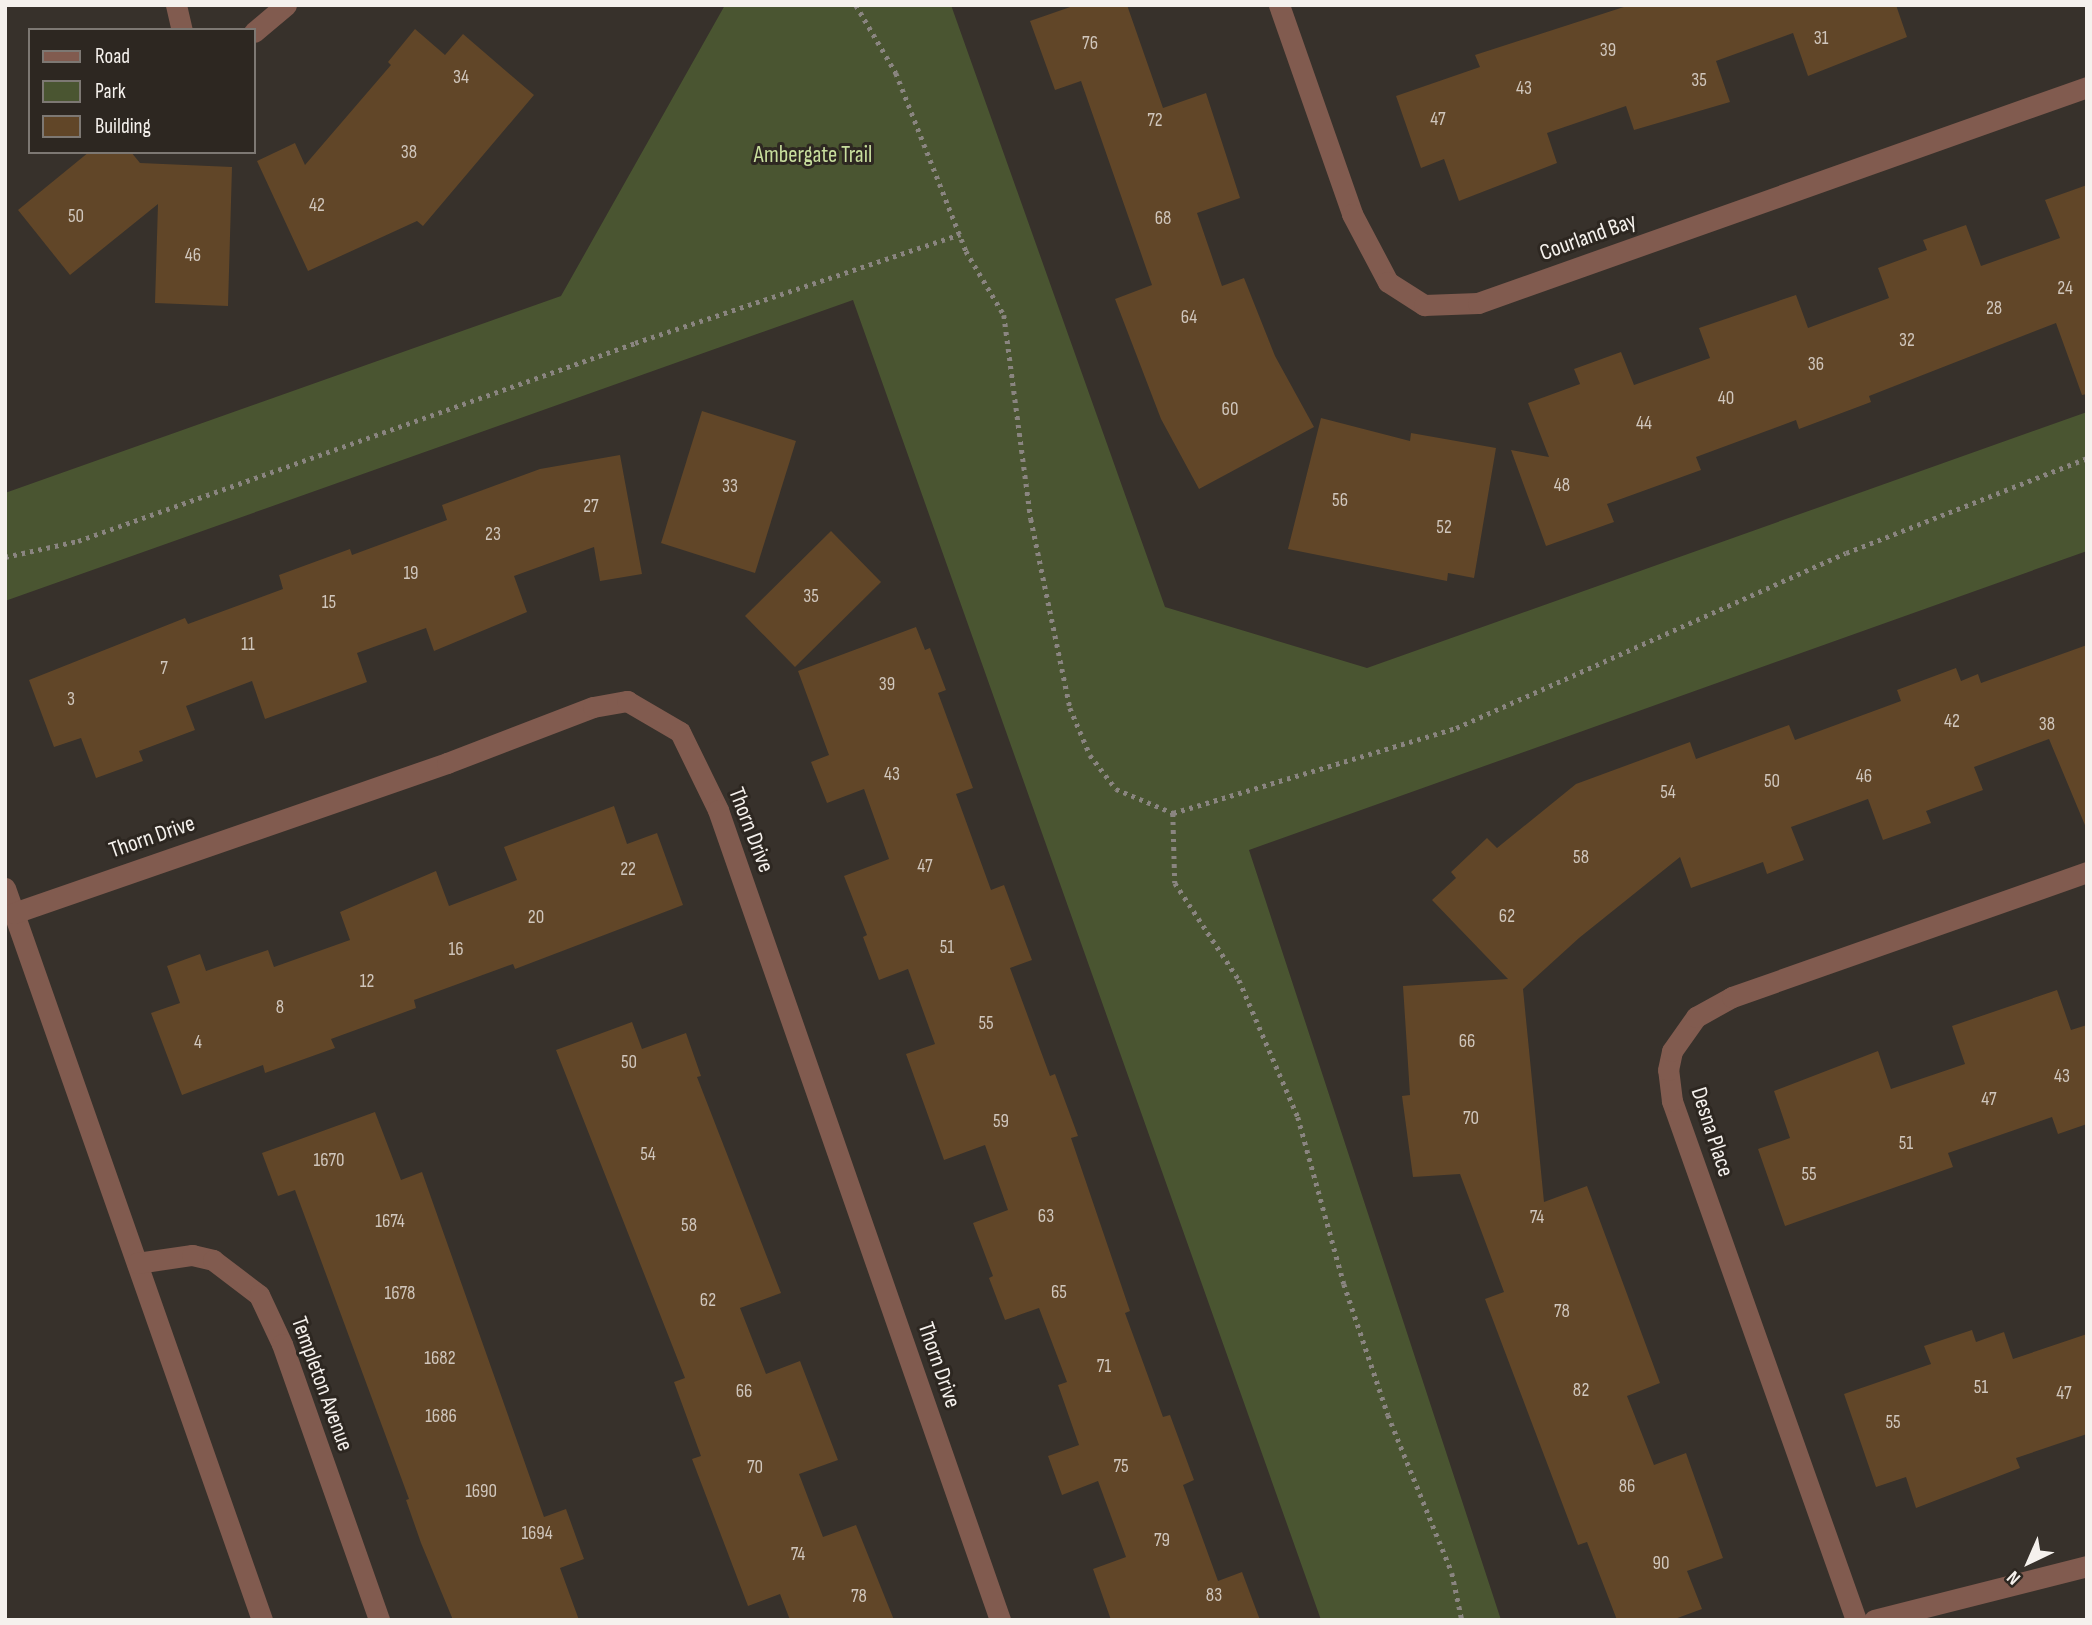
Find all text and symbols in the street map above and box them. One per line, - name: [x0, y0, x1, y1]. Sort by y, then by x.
- legend: [28, 28, 256, 154]
- house number: 31: [1814, 28, 1828, 50]
- house number: 76: [1082, 33, 1098, 55]
- house number: 39: [1600, 40, 1616, 62]
- text: Road: [95, 44, 130, 69]
- house number: 34: [453, 67, 469, 89]
- house number: 35: [1691, 70, 1707, 92]
- house number: 43: [1516, 78, 1532, 100]
- text: Park: [95, 79, 126, 104]
- house number: 47: [1430, 109, 1446, 131]
- house number: 72: [1147, 110, 1163, 132]
- text: Building: [95, 114, 151, 139]
- park label: Ambergate Trail: [754, 141, 872, 169]
- house number: 38: [401, 142, 417, 164]
- house number: 42: [309, 195, 325, 217]
- house number: 50: [68, 206, 84, 228]
- street label: Courland Bay: [1536, 207, 1640, 267]
- house number: 68: [1155, 208, 1171, 230]
- house number: 46: [185, 245, 201, 267]
- house number: 24: [2057, 278, 2073, 300]
- house number: 28: [1986, 298, 2002, 320]
- house number: 64: [1181, 307, 1197, 329]
- house number: 32: [1899, 330, 1915, 352]
- house number: 36: [1808, 354, 1824, 376]
- house number: 40: [1718, 388, 1734, 410]
- house number: 60: [1222, 399, 1238, 421]
- house number: 44: [1636, 413, 1652, 435]
- house number: 48: [1554, 475, 1570, 497]
- house number: 33: [722, 476, 738, 498]
- house number: 56: [1332, 490, 1348, 512]
- house number: 27: [583, 496, 599, 518]
- house number: 52: [1436, 517, 1452, 539]
- house number: 23: [485, 524, 501, 546]
- house number: 19: [403, 563, 419, 585]
- house number: 35: [803, 586, 819, 608]
- house number: 15: [322, 592, 336, 614]
- house number: 11: [241, 634, 255, 656]
- house number: 7: [160, 658, 168, 680]
- house number: 39: [879, 674, 895, 696]
- house number: 3: [67, 689, 75, 711]
- house number: 42: [1944, 711, 1960, 733]
- house number: 38: [2039, 714, 2055, 736]
- house number: 43: [884, 764, 900, 786]
- house number: 46: [1856, 766, 1872, 788]
- house number: 50: [1764, 771, 1780, 793]
- house number: 54: [1660, 782, 1676, 804]
- street label: Thorn Drive: [722, 784, 780, 876]
- street label: Thorn Drive: [106, 809, 198, 865]
- house number: 58: [1573, 847, 1589, 869]
- house number: 47: [917, 856, 933, 878]
- house number: 22: [620, 859, 636, 881]
- house number: 62: [1499, 906, 1515, 928]
- house number: 20: [528, 907, 544, 929]
- house number: 51: [940, 937, 954, 959]
- house number: 16: [449, 939, 463, 961]
- house number: 12: [360, 971, 374, 993]
- house number: 8: [276, 997, 284, 1019]
- house number: 55: [978, 1013, 994, 1035]
- house number: 66: [1459, 1031, 1475, 1053]
- house number: 4: [194, 1032, 202, 1054]
- house number: 50: [621, 1052, 637, 1074]
- house number: 43: [2054, 1066, 2070, 1088]
- street label: Desna Place: [1685, 1084, 1739, 1180]
- house number: 47: [1981, 1089, 1997, 1111]
- house number: 70: [1463, 1108, 1479, 1130]
- house number: 59: [993, 1111, 1009, 1133]
- house number: 51: [1899, 1133, 1913, 1155]
- house number: 54: [640, 1144, 656, 1166]
- house number: 1670: [314, 1150, 344, 1172]
- house number: 55: [1801, 1164, 1817, 1186]
- house number: 63: [1038, 1206, 1054, 1228]
- house number: 74: [1530, 1207, 1544, 1229]
- house number: 1674: [375, 1211, 405, 1233]
- house number: 58: [681, 1215, 697, 1237]
- house number: 65: [1051, 1282, 1067, 1304]
- house number: 1678: [385, 1283, 415, 1305]
- house number: 62: [700, 1290, 716, 1312]
- house number: 78: [1554, 1301, 1570, 1323]
- street label: Templeton Avenue: [285, 1313, 359, 1455]
- street label: Thorn Drive: [911, 1319, 967, 1411]
- house number: 1682: [424, 1348, 456, 1370]
- house number: 71: [1097, 1356, 1111, 1378]
- house number: 51: [1974, 1377, 1988, 1399]
- house number: 82: [1573, 1380, 1589, 1402]
- house number: 66: [736, 1381, 752, 1403]
- house number: 47: [2056, 1383, 2072, 1405]
- house number: 1686: [425, 1406, 457, 1428]
- house number: 55: [1885, 1412, 1901, 1434]
- house number: 75: [1113, 1456, 1129, 1478]
- house number: 70: [747, 1457, 763, 1479]
- house number: 86: [1619, 1476, 1635, 1498]
- house number: 1690: [465, 1481, 497, 1503]
- house number: 1694: [521, 1523, 553, 1545]
- north arrow: [1994, 1527, 2064, 1597]
- house number: 79: [1154, 1530, 1170, 1552]
- house number: 74: [791, 1544, 805, 1566]
- house number: 90: [1653, 1553, 1669, 1575]
- text: N: [2002, 1566, 2026, 1589]
- house number: 83: [1206, 1585, 1222, 1607]
- house number: 78: [851, 1586, 867, 1608]

